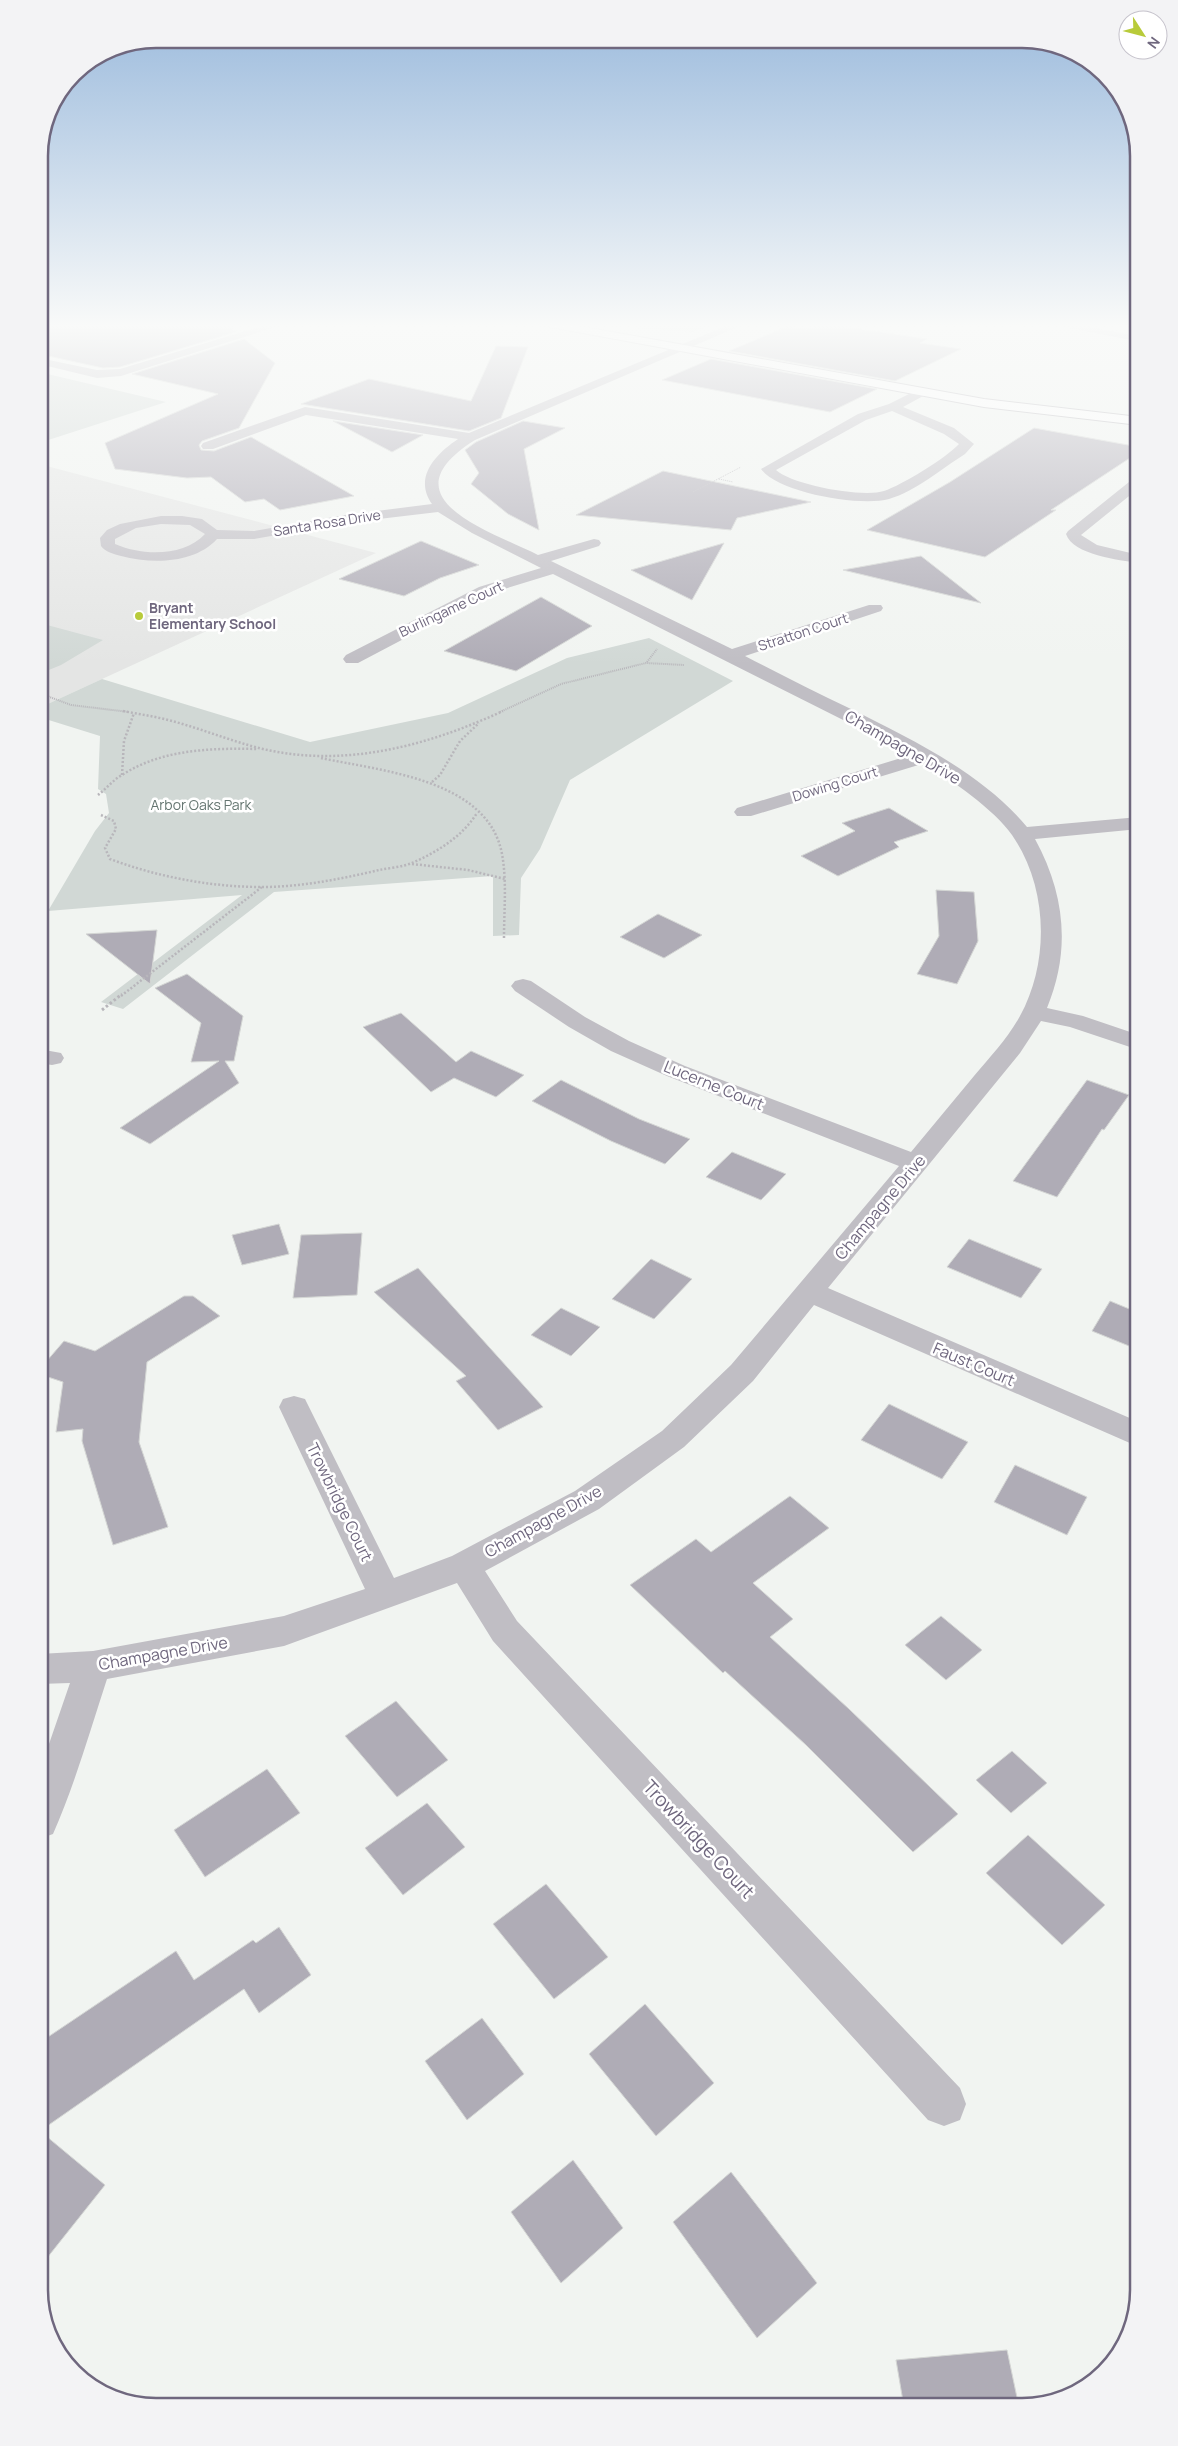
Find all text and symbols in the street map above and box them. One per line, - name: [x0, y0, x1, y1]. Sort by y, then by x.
- north arrow: [1118, 10, 1168, 60]
- text: N: [1143, 33, 1165, 53]
- street label: Santa Rosa Drive: [272, 505, 382, 540]
- street label: Burlingame Court: [396, 576, 506, 641]
- place label: Bryant Elementary School: [149, 598, 276, 633]
- street label: Stratton Court: [755, 608, 851, 655]
- marker: Bryant Elementary School: [133, 610, 145, 622]
- street label: Champagne Drive: [841, 705, 965, 789]
- street label: Dowing Court: [790, 761, 880, 805]
- park label: Arbor Oaks Park: [150, 795, 253, 814]
- street label: Lucerne Court: [661, 1055, 767, 1115]
- street label: Champagne Drive: [830, 1150, 930, 1264]
- street label: Faust Court: [930, 1337, 1018, 1391]
- street label: Trowbridge Court: [302, 1439, 378, 1565]
- street label: Champagne Drive: [481, 1480, 605, 1562]
- street label: Champagne Drive: [97, 1631, 229, 1675]
- street label: Trowbridge Court: [637, 1774, 761, 1904]

